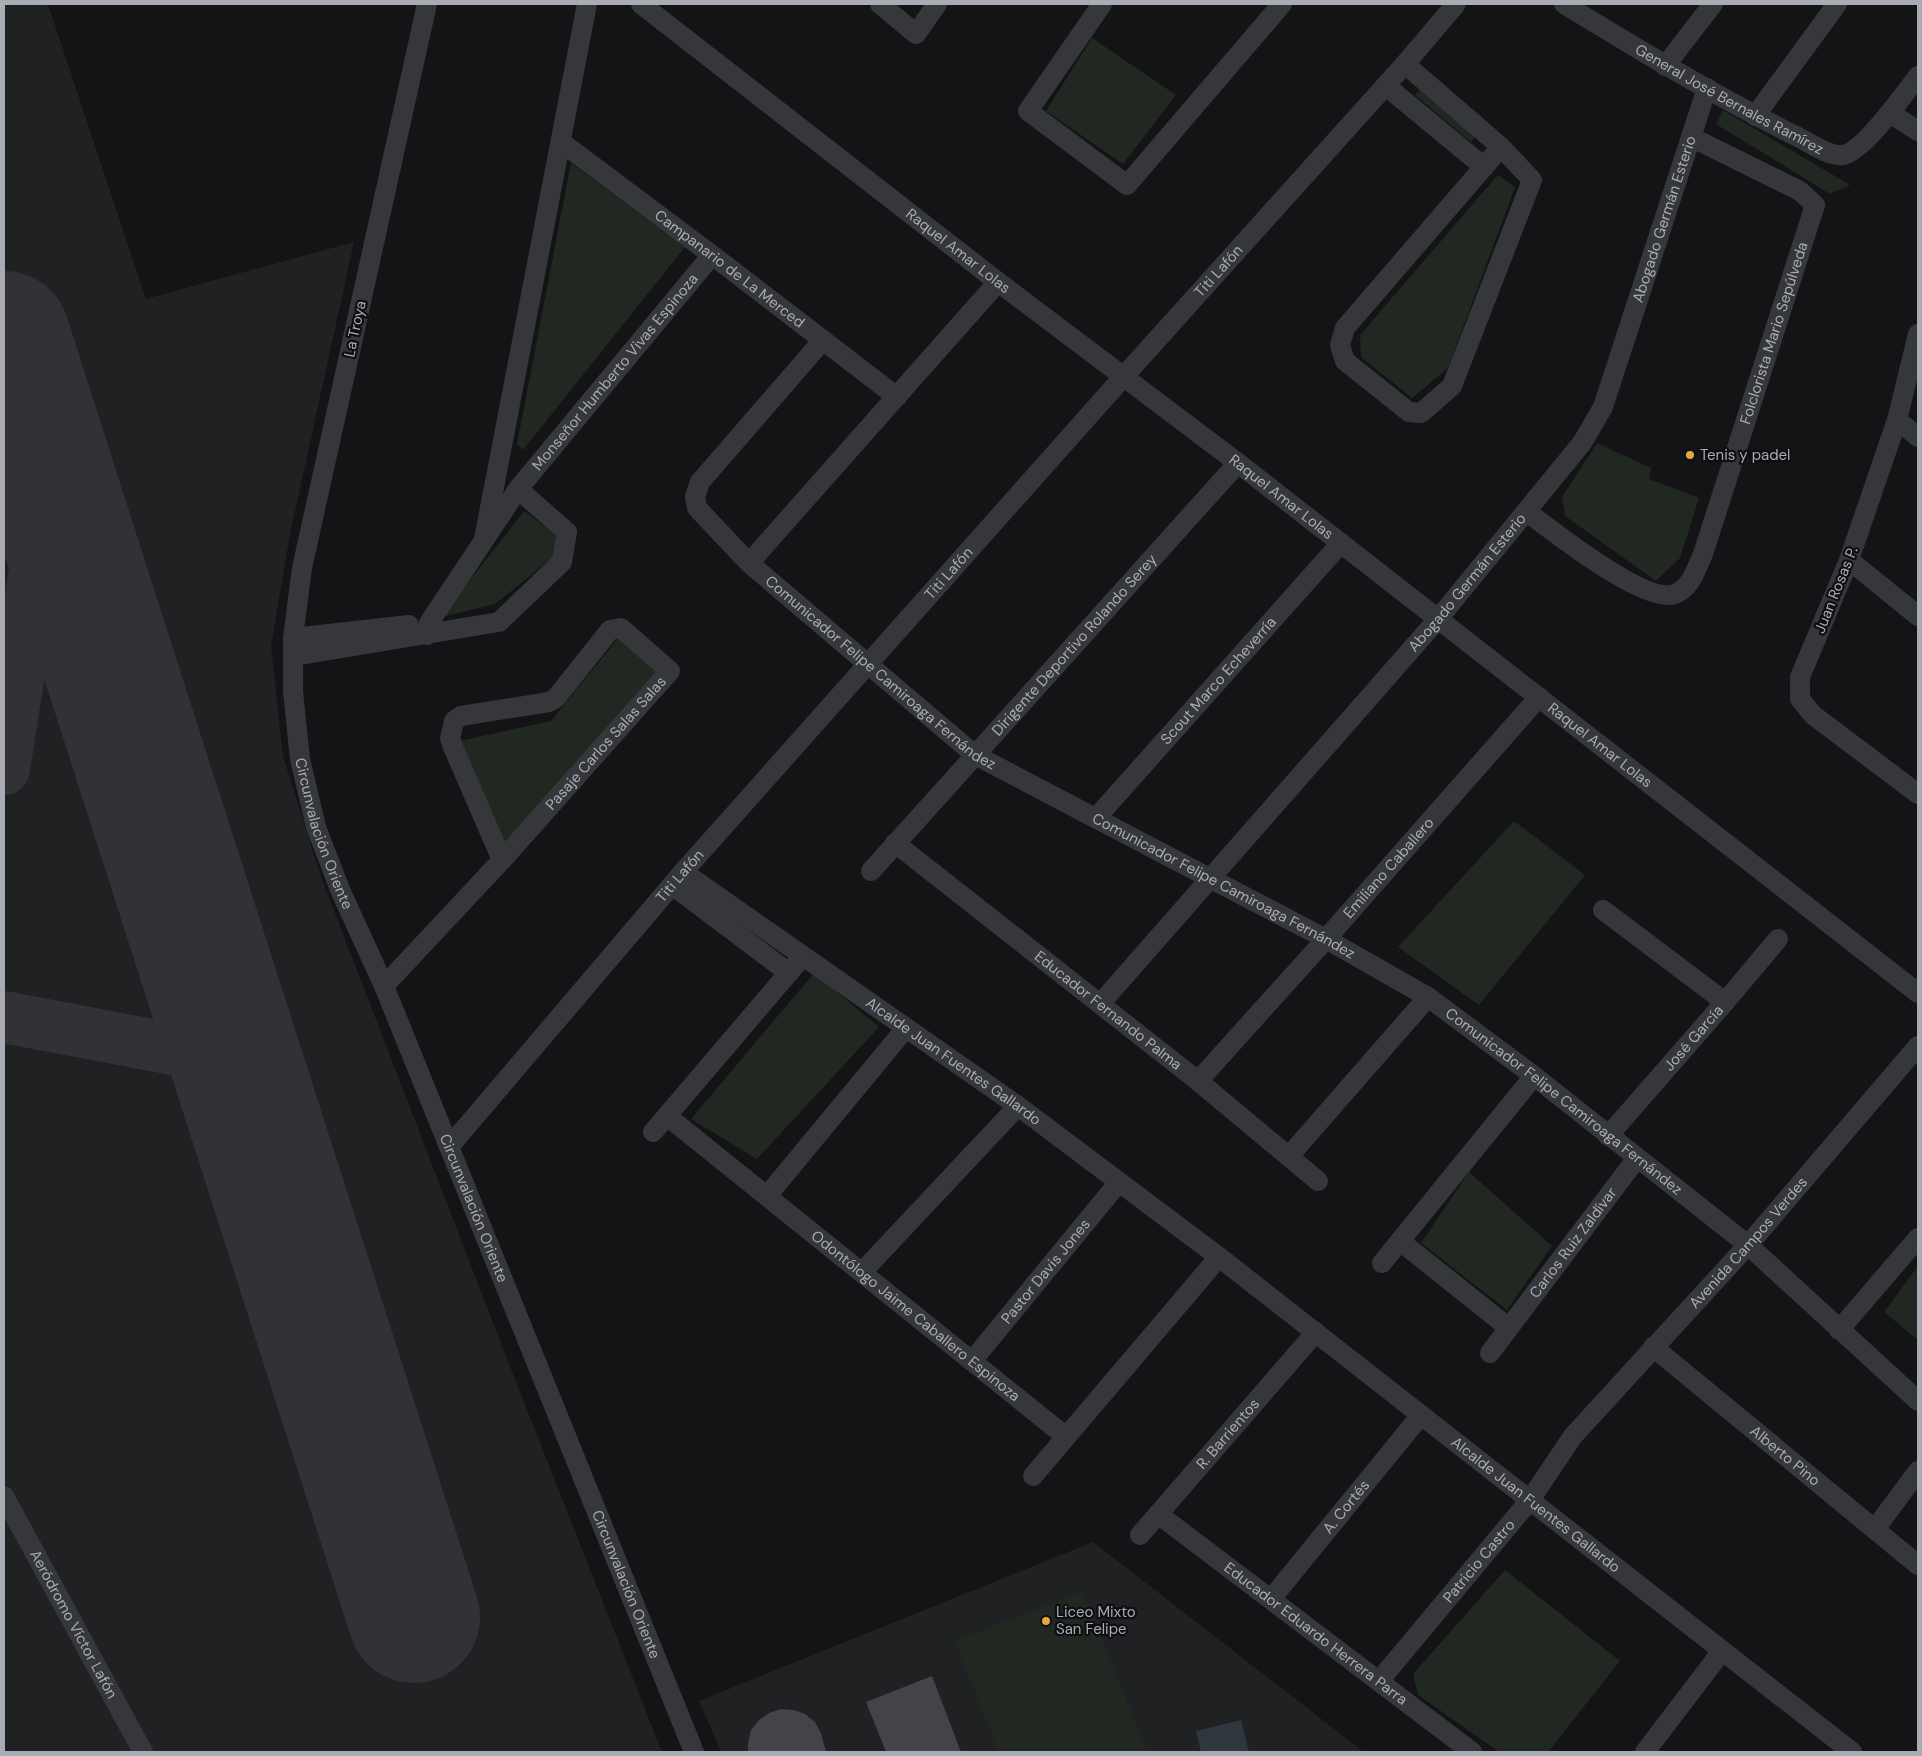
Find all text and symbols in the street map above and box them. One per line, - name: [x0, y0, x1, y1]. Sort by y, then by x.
- street label: General José Bernales Ramírez: [1632, 39, 1827, 159]
- street label: Abogado Germán Esterio: [1628, 133, 1701, 305]
- street label: Raquel Amar Lolas: [902, 204, 1015, 298]
- street label: Campanario de La Merced: [650, 205, 809, 333]
- street label: Folclorista Mario Sepúlveda: [1735, 239, 1813, 427]
- street label: Titi Lafón: [1190, 241, 1247, 302]
- street label: Monseñor Humberto Vivas Espinoza: [527, 269, 702, 475]
- street label: La Troya: [339, 299, 371, 359]
- place label: Tenis y padel: [1700, 445, 1790, 465]
- marker: Tenis y padel: [1684, 449, 1696, 461]
- street label: Raquel Amar Lolas: [1225, 450, 1338, 544]
- street label: Abogado Germán Esterio: [1404, 509, 1531, 656]
- street label: Titi Lafón: [920, 543, 977, 604]
- street label: Juan Rosas P.: [1809, 544, 1863, 636]
- street label: Dirigente Deportivo Rolando Serey: [987, 549, 1162, 740]
- street label: Comunicador Felipe Camiroaga Fernández: [761, 571, 999, 774]
- street label: Scout Marco Echeverría: [1156, 612, 1281, 749]
- street label: Pasaje Carlos Salas Salas: [541, 672, 671, 814]
- street label: Raquel Amar Lolas: [1544, 698, 1656, 792]
- street label: Circunvalación Oriente: [290, 756, 358, 913]
- street label: Comunicador Felipe Camiroaga Fernández: [1089, 808, 1359, 964]
- street label: Emiliano Caballero: [1339, 813, 1439, 922]
- street label: Titi Lafón: [651, 845, 708, 907]
- street label: Educador Fernando Palma: [1030, 946, 1186, 1075]
- street label: Alcalde Juan Fuentes Gallardo: [862, 993, 1045, 1130]
- street label: José García: [1659, 1001, 1728, 1075]
- street label: Comunicador Felipe Camiroaga Fernández: [1441, 1003, 1687, 1199]
- street label: Circunvalación Oriente: [435, 1131, 513, 1285]
- street label: Avenida Campos Verdes: [1685, 1172, 1812, 1313]
- street label: Carlos Ruiz Zaldívar: [1525, 1183, 1622, 1302]
- street label: Pastor Davis Jones: [997, 1215, 1095, 1328]
- street label: Odontólogo Jaime Caballero Espinoza: [807, 1226, 1024, 1406]
- street label: R. Barrientos: [1192, 1394, 1264, 1473]
- street label: Alberto Pino: [1746, 1421, 1824, 1490]
- street label: Alcalde Juan Fuentes Gallardo: [1447, 1432, 1625, 1577]
- street label: A. Cortés: [1318, 1476, 1374, 1538]
- street label: Circunvalación Oriente: [587, 1507, 665, 1662]
- street label: Patricio Castro: [1438, 1515, 1520, 1607]
- street label: Aeródromo Víctor Lafón: [25, 1546, 122, 1702]
- street label: Educador Eduardo Herrera Parra: [1220, 1558, 1412, 1710]
- place label: Liceo Mixto San Felipe: [1056, 1602, 1136, 1639]
- marker: Liceo Mixto San Felipe: [1040, 1615, 1052, 1627]

